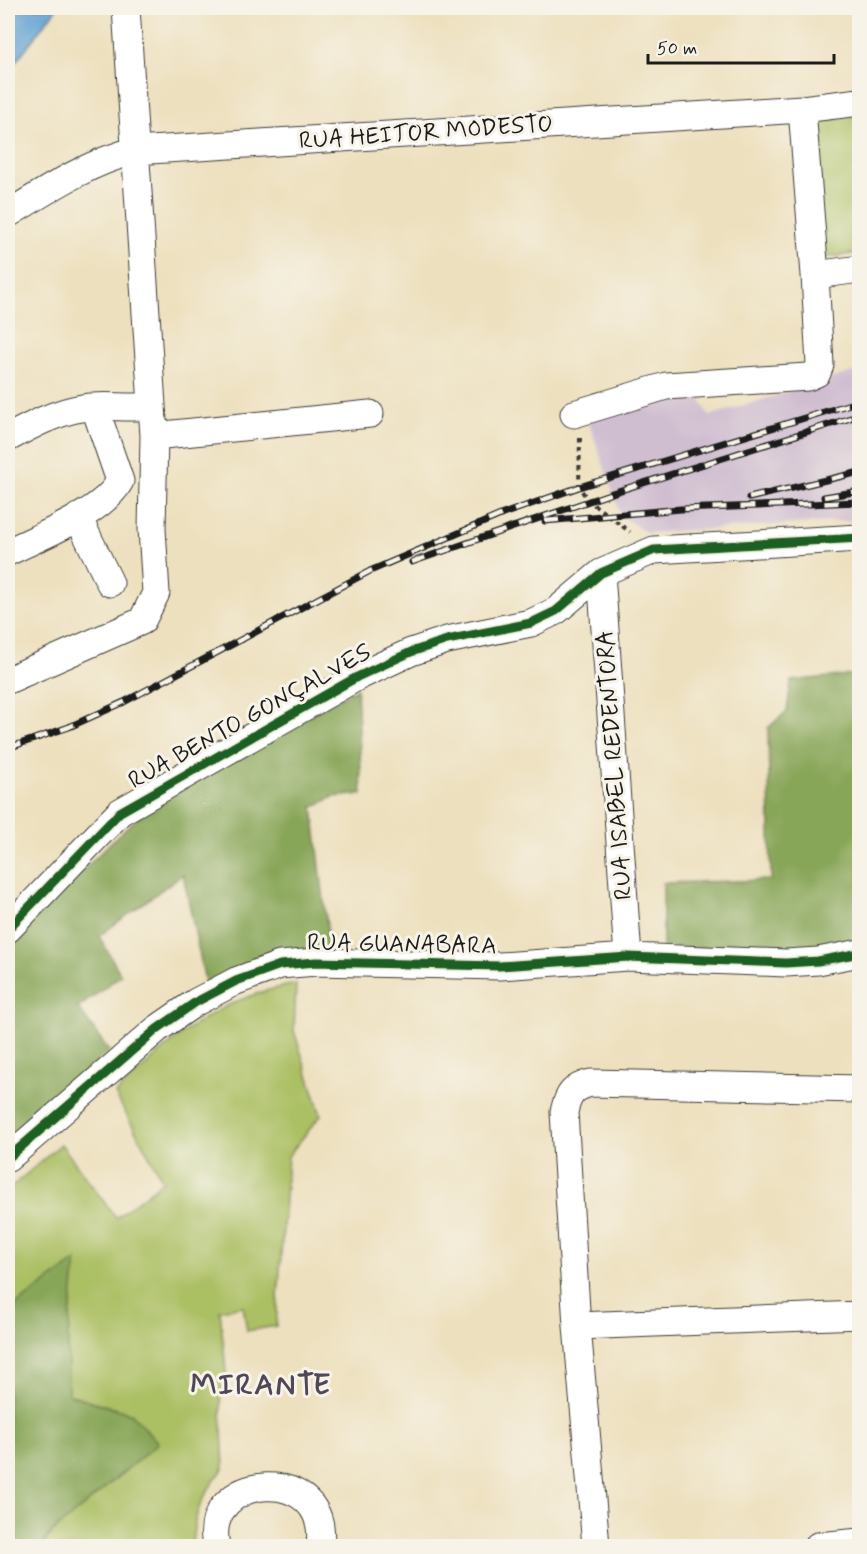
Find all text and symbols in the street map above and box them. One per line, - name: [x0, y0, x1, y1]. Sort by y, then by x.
- scale bar: [648, 27, 834, 65]
- text: 50 m: [657, 37, 697, 61]
- street label: RUA HEITOR MODESTO: [298, 109, 554, 157]
- street label: RUA ISABEL REDENTORA: [590, 629, 640, 901]
- street label: RUA BENTO GONÇALVES: [123, 637, 377, 797]
- street label: RUA GUANABARA: [307, 928, 497, 962]
- district label: MIRANTE: [190, 1366, 332, 1405]

